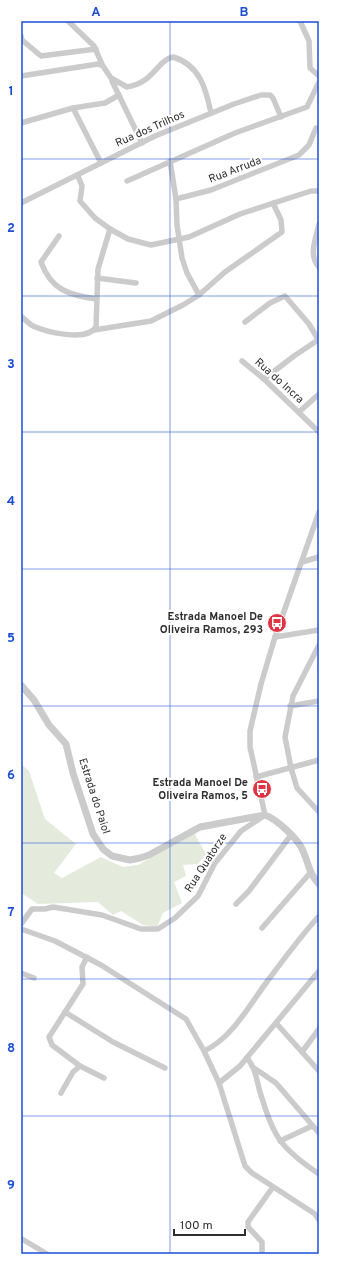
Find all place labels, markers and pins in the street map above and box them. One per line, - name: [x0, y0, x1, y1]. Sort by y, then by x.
- place label: Estrada Manoel De Oliveira Ramos, 293: [160, 610, 263, 637]
- bus stop icon: Estrada Manoel De Oliveira Ramos, 293: [266, 612, 288, 634]
- place label: Estrada Manoel De Oliveira Ramos, 5: [153, 776, 248, 803]
- bus stop icon: Estrada Manoel De Oliveira Ramos, 5: [251, 778, 273, 800]

